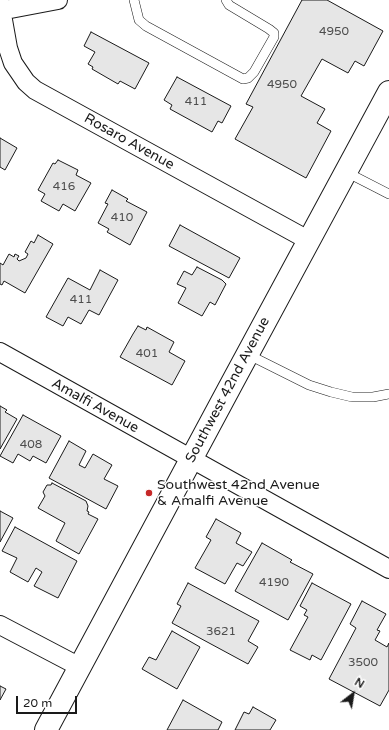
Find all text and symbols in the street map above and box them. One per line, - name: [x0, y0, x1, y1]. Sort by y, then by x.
- house number: 4950: [319, 25, 349, 39]
- house number: 4950: [267, 78, 297, 92]
- house number: 411: [185, 95, 207, 109]
- street label: Rosaro Avenue: [81, 110, 177, 174]
- house number: 416: [53, 180, 75, 194]
- house number: 410: [111, 211, 133, 225]
- house number: 411: [70, 293, 92, 307]
- street label: Southwest 42nd Avenue: [182, 314, 274, 466]
- house number: 401: [136, 347, 158, 361]
- street label: Amalfi Avenue: [48, 375, 142, 437]
- house number: 408: [20, 438, 42, 452]
- place label: Southwest 42nd Avenue & Amalfi Avenue: [157, 477, 320, 510]
- marker: Southwest 42nd Avenue & Amalfi Avenue: [144, 488, 154, 498]
- house number: 4190: [259, 576, 289, 590]
- house number: 3621: [206, 625, 236, 639]
- house number: 3500: [348, 656, 378, 670]
- north arrow: [333, 674, 373, 714]
- text: N: [352, 675, 367, 691]
- scale bar: [18, 688, 79, 714]
- text: 20 m: [23, 696, 52, 710]

